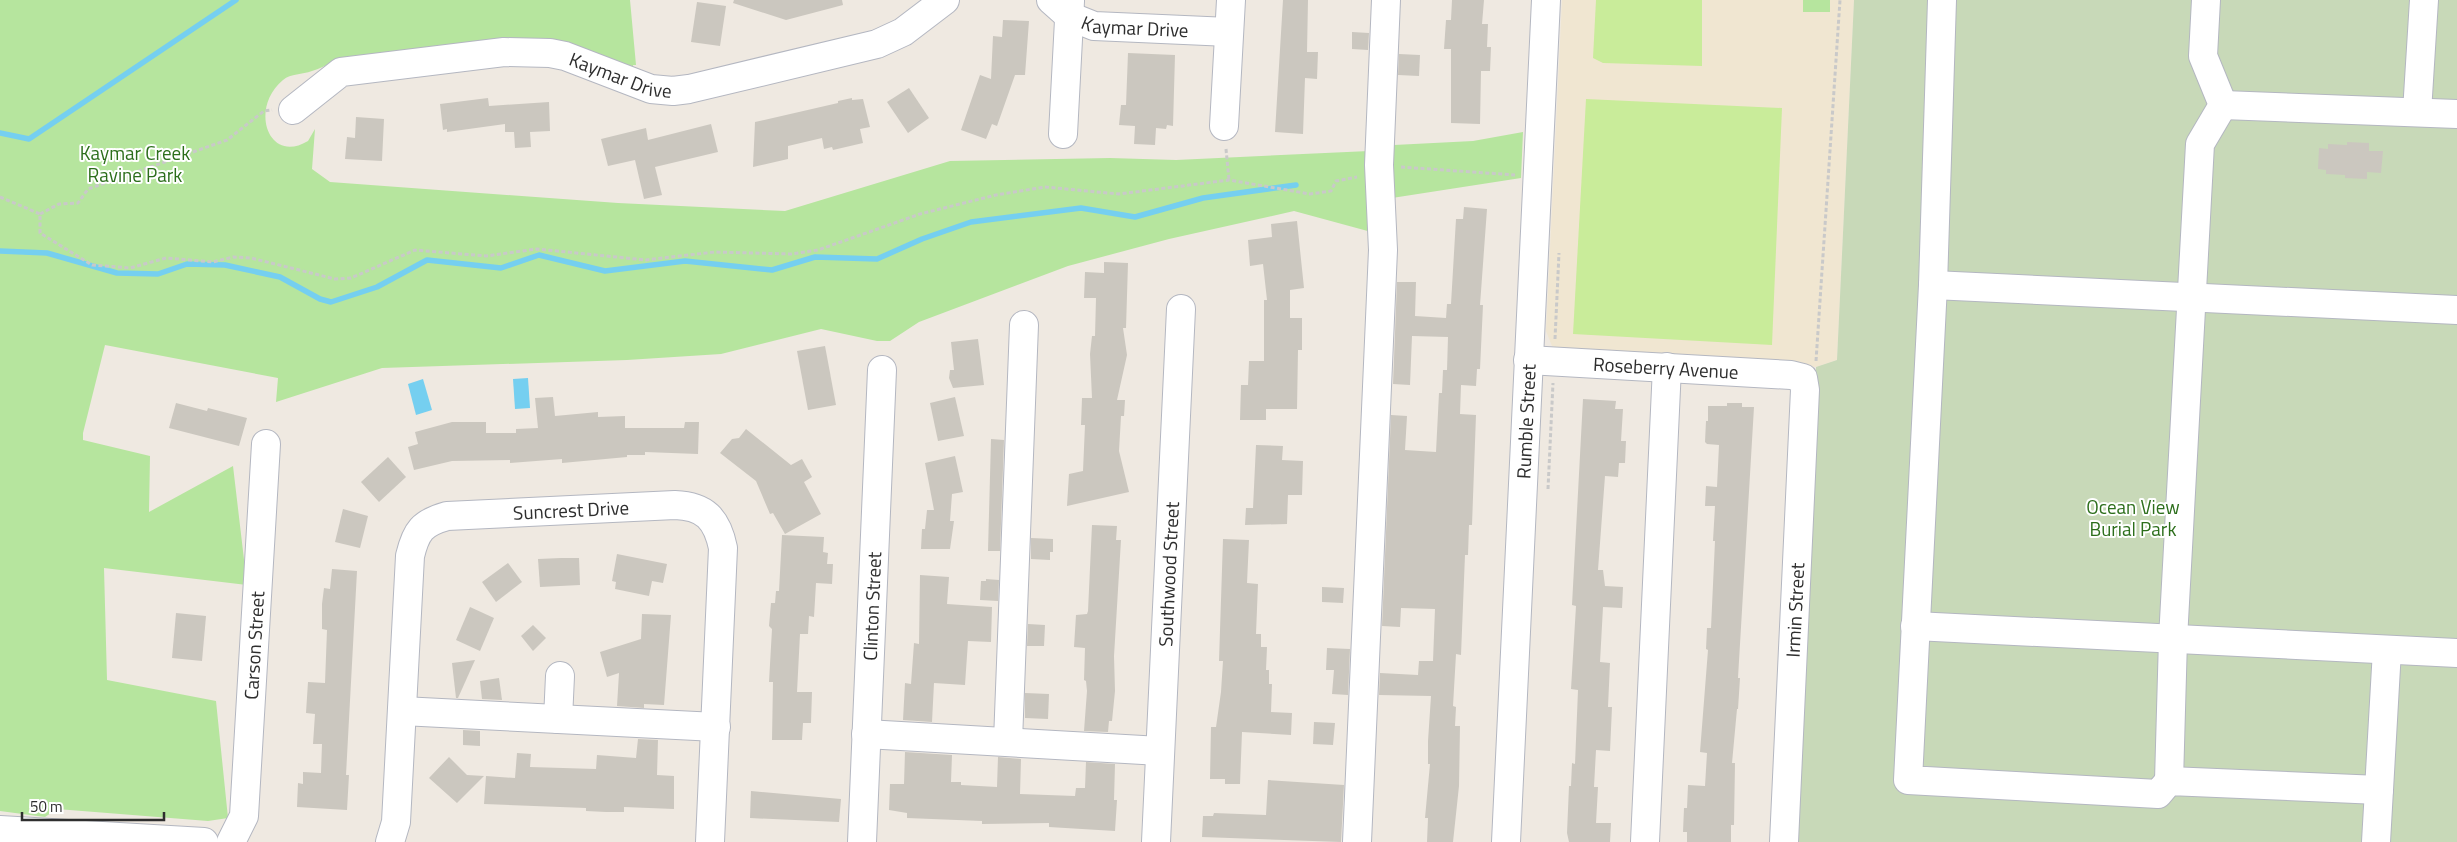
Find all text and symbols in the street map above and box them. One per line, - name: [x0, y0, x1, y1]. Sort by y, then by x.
- street label: Kaymar Drive: [1077, 7, 1189, 44]
- street label: Kaymar Drive: [565, 44, 673, 105]
- park label: Kaymar Creek Ravine Park: [80, 138, 190, 189]
- street label: Roseberry Avenue: [1592, 349, 1739, 386]
- street label: Rumble Street: [1508, 363, 1543, 480]
- street label: Suncrest Drive: [512, 492, 630, 527]
- park label: Ocean View Burial Park: [2086, 492, 2180, 543]
- street label: Southwood Street: [1150, 501, 1186, 647]
- street label: Clinton Street: [855, 551, 888, 661]
- street label: Irmin Street: [1778, 562, 1811, 658]
- street label: Carson Street: [236, 590, 271, 700]
- scale bar: [22, 790, 165, 822]
- text: 50 m: [30, 795, 63, 818]

